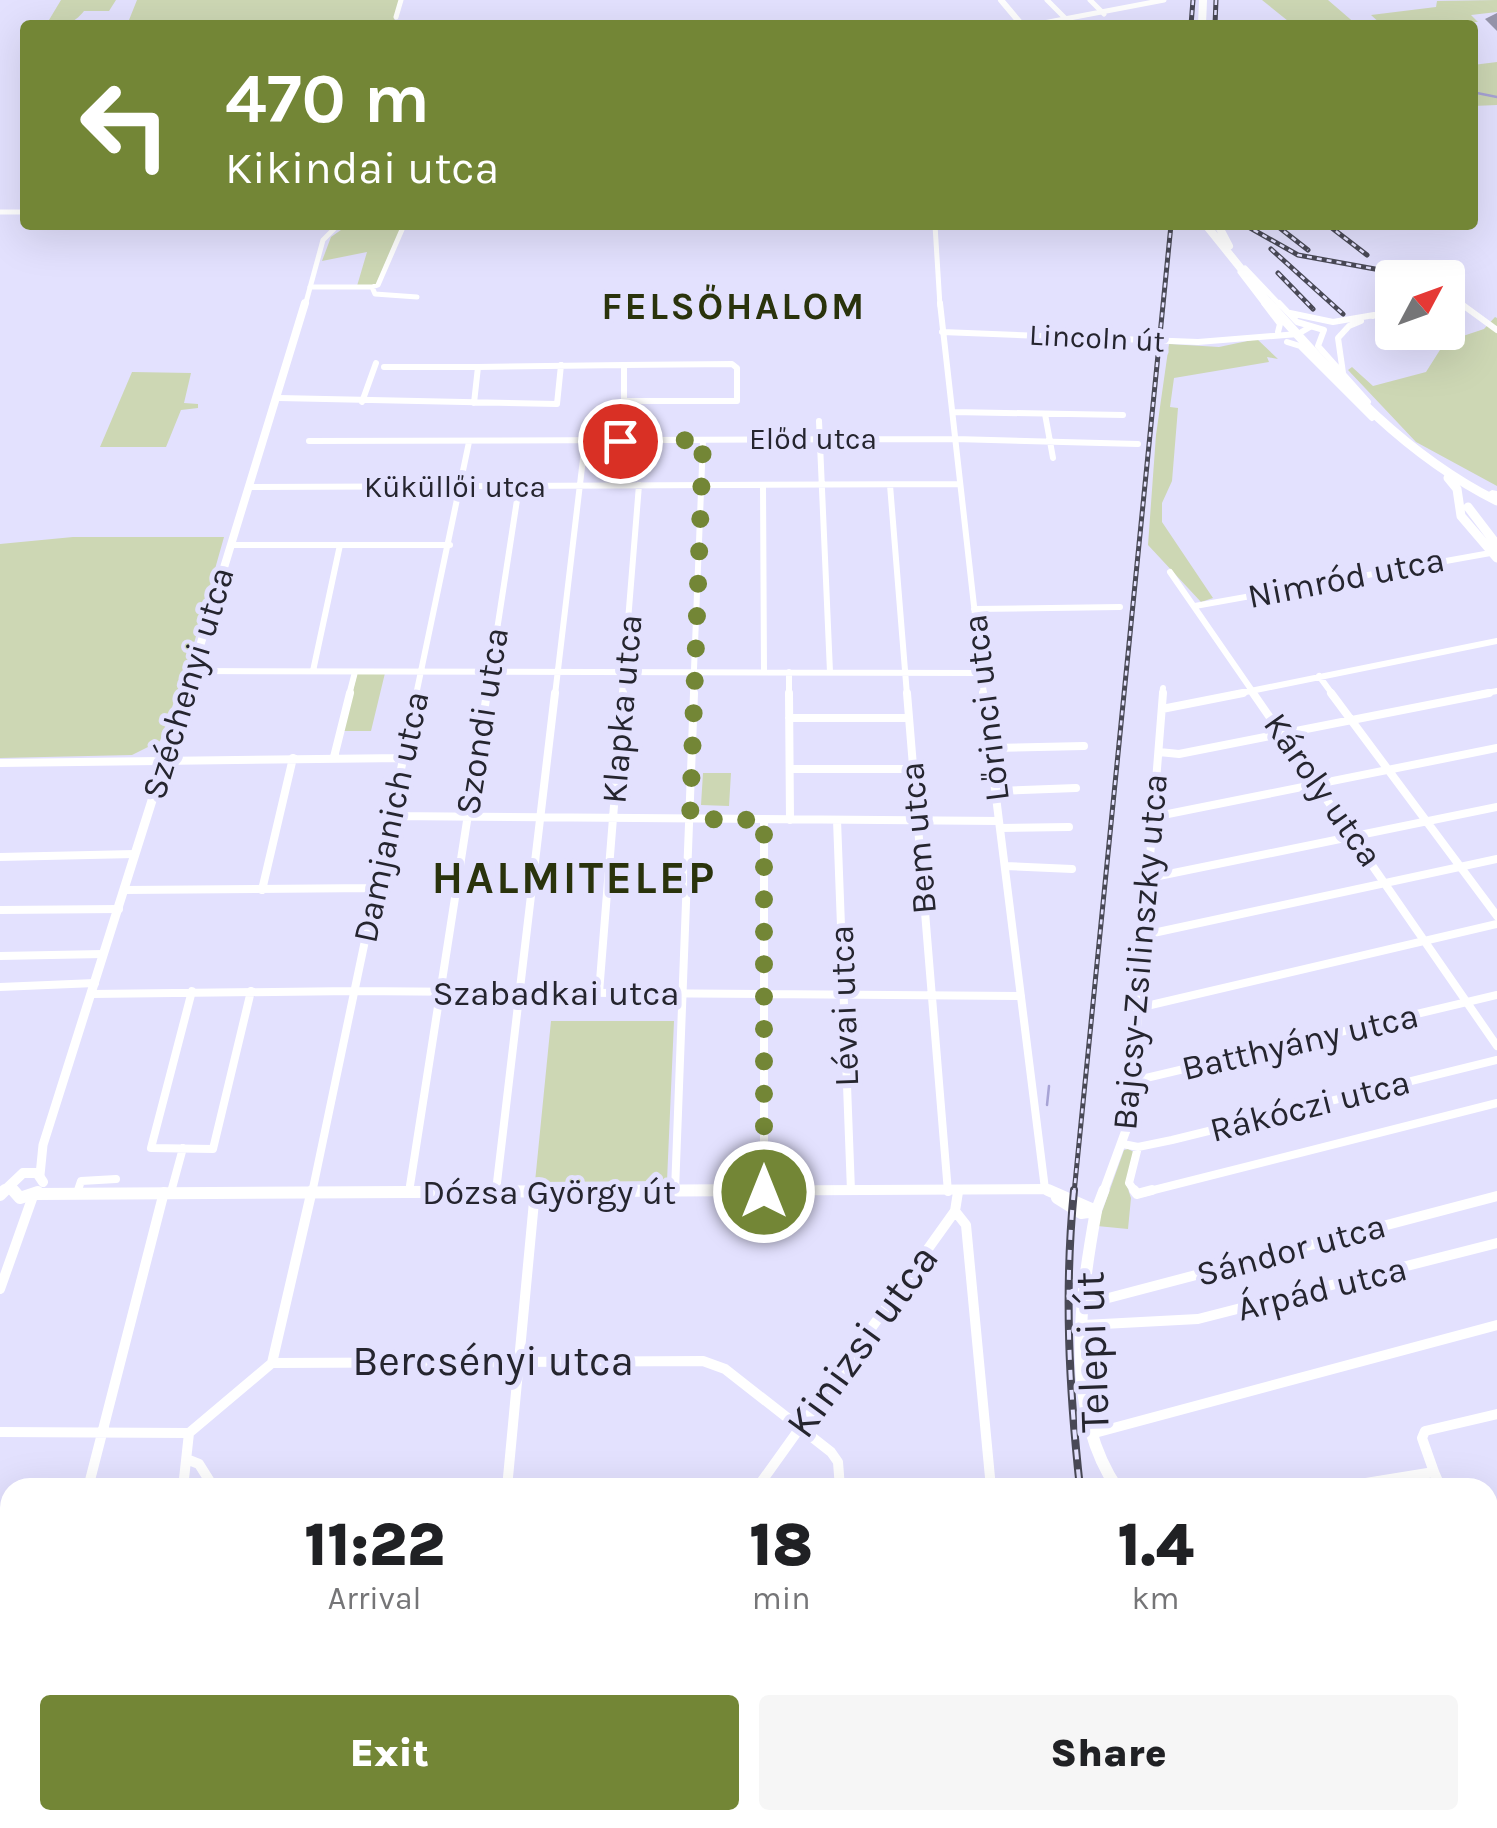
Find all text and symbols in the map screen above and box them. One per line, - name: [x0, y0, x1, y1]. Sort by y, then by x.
- text: 470 m: [225, 58, 430, 140]
- icon: left: [60, 60, 190, 190]
- text: Kikindai utca: [225, 142, 499, 194]
- north arrow: [1375, 260, 1465, 350]
- map controls: [1375, 260, 1465, 350]
- district label: FELSŐHALOM: [601, 284, 867, 329]
- street label: Lincoln út: [1028, 316, 1166, 360]
- pin: [578, 399, 663, 484]
- icon: arrive: [593, 414, 648, 469]
- street label: Előd utca: [749, 421, 877, 457]
- street label: Küküllői utca: [364, 469, 546, 505]
- street label: Nimród utca: [1244, 539, 1448, 617]
- street label: Széchenyi utca: [133, 562, 243, 804]
- street label: Lőrinci utca: [954, 612, 1018, 804]
- street label: Klapka utca: [593, 613, 651, 805]
- street label: Szondi utca: [447, 624, 517, 818]
- street label: Damjanich utca: [344, 687, 438, 947]
- street label: Károly utca: [1255, 705, 1391, 875]
- street label: Bem utca: [891, 760, 945, 916]
- street label: Bajcsy-Zsilinszky utca: [1104, 772, 1176, 1132]
- district label: HALMITELEP: [431, 852, 717, 904]
- street label: Lévai utca: [821, 925, 867, 1087]
- street label: Szabadkai utca: [432, 973, 680, 1014]
- street label: Batthyány utca: [1178, 995, 1422, 1089]
- street label: Rákóczi utca: [1206, 1061, 1414, 1151]
- position arrow: [712, 1140, 816, 1244]
- street label: Dózsa György út: [422, 1172, 676, 1213]
- street label: Sándor utca: [1192, 1205, 1390, 1295]
- street label: Kinizsi utca: [775, 1235, 949, 1447]
- street label: Árpád utca: [1233, 1248, 1411, 1330]
- street label: Telepi út: [1064, 1271, 1120, 1433]
- street label: Bercsényi utca: [352, 1336, 634, 1386]
- text: 11:22: [304, 1510, 445, 1580]
- text: 18: [749, 1510, 813, 1580]
- text: 1.4: [1117, 1510, 1194, 1580]
- text: Arrival: [328, 1580, 421, 1617]
- text: min: [752, 1580, 811, 1617]
- text: km: [1132, 1580, 1180, 1617]
- button: Exit: [40, 1695, 739, 1810]
- button: Share: [759, 1695, 1458, 1810]

